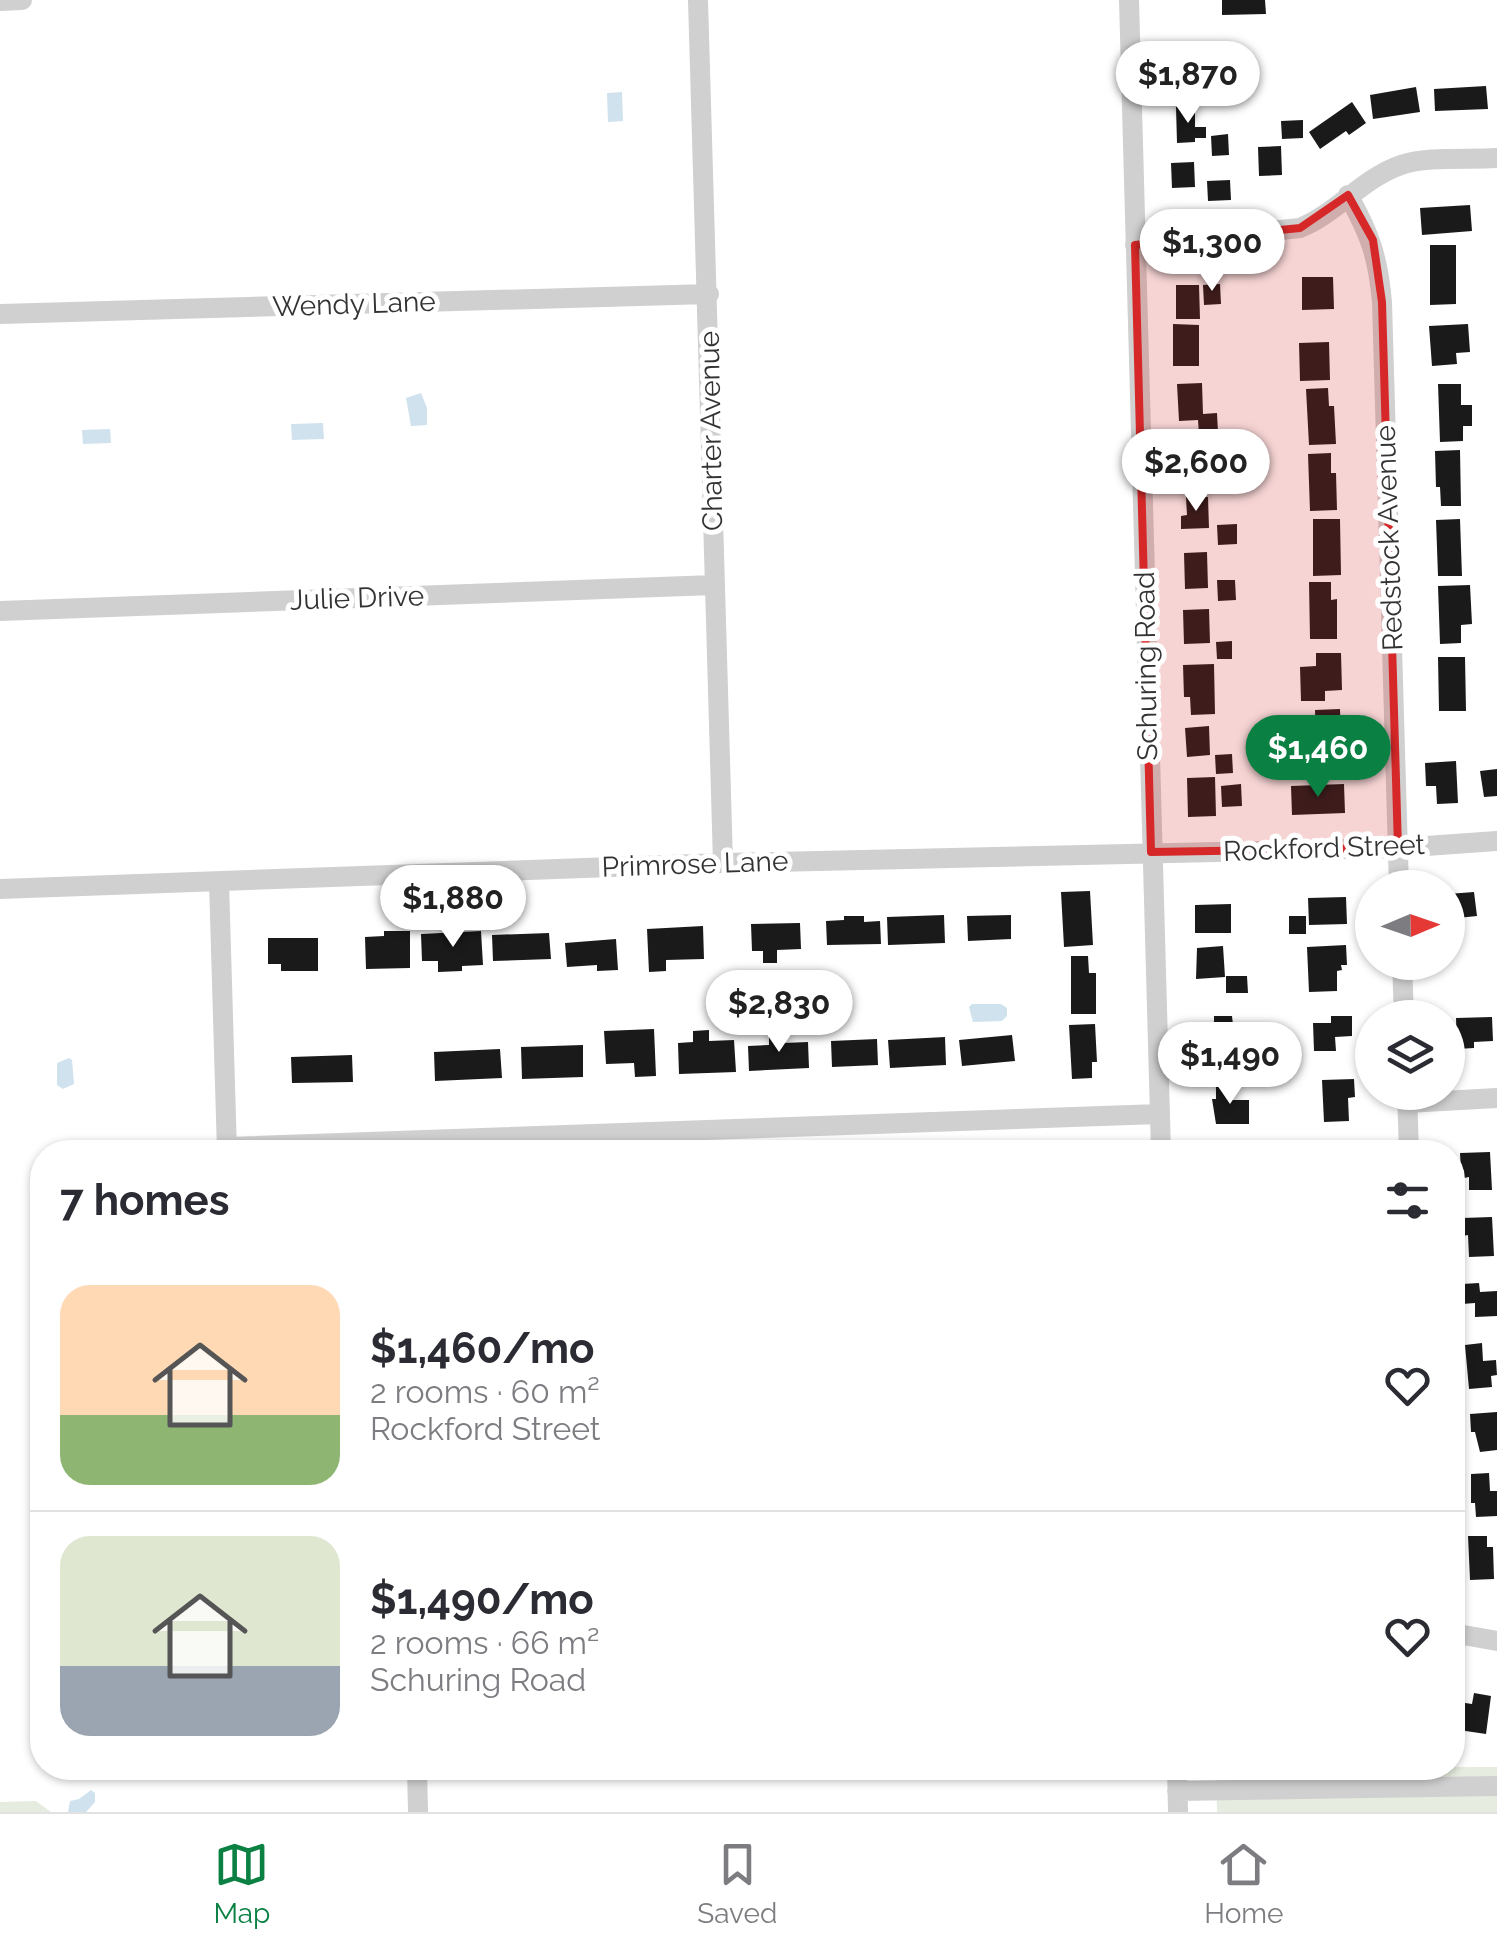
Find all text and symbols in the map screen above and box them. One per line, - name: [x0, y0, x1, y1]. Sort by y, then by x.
- pin: $1,870: [1107, 41, 1269, 126]
- text: $1,870: [1138, 55, 1238, 92]
- pin: $1,300: [1131, 209, 1293, 294]
- text: $1,300: [1162, 223, 1262, 260]
- street label: Wendy Lane: [272, 285, 436, 323]
- street label: Charter Avenue: [693, 331, 729, 531]
- street label: Redstock Avenue: [1369, 425, 1409, 651]
- pin: $2,600: [1115, 429, 1277, 514]
- text: $2,600: [1144, 443, 1248, 480]
- street label: Schuring Road: [1128, 571, 1164, 761]
- street label: Julie Drive: [289, 579, 425, 617]
- pin: $1,460: [1237, 715, 1399, 800]
- text: $1,460: [1268, 729, 1368, 766]
- street label: Rockford Street: [1223, 828, 1426, 868]
- street label: Primrose Lane: [601, 844, 789, 884]
- pin: $1,880: [372, 865, 534, 950]
- north arrow: [1355, 870, 1465, 980]
- map controls: [1355, 870, 1465, 1110]
- text: $1,880: [402, 879, 504, 916]
- pin: $2,830: [698, 970, 860, 1055]
- text: $2,830: [728, 984, 830, 1021]
- button: layers: [1355, 1000, 1465, 1110]
- pin: $1,490: [1149, 1022, 1311, 1107]
- text: $1,490: [1180, 1036, 1280, 1073]
- icon: filters: [1380, 1173, 1435, 1228]
- text: 7 homes: [60, 1176, 229, 1225]
- text: $1,460/mo: [370, 1324, 594, 1373]
- icon: home: [140, 1325, 260, 1445]
- icon: heart: [1380, 1358, 1435, 1413]
- text: 2 rooms · 60 m²: [370, 1373, 600, 1410]
- text: Rockford Street: [370, 1410, 601, 1447]
- text: $1,490/mo: [370, 1575, 594, 1624]
- icon: home: [140, 1576, 260, 1696]
- icon: heart: [1380, 1609, 1435, 1664]
- text: 2 rooms · 66 m²: [370, 1624, 599, 1661]
- text: Schuring Road: [370, 1661, 586, 1698]
- tab: Map: [213, 1837, 270, 1930]
- tab: Saved: [697, 1837, 777, 1930]
- tab: Home: [1204, 1837, 1284, 1930]

